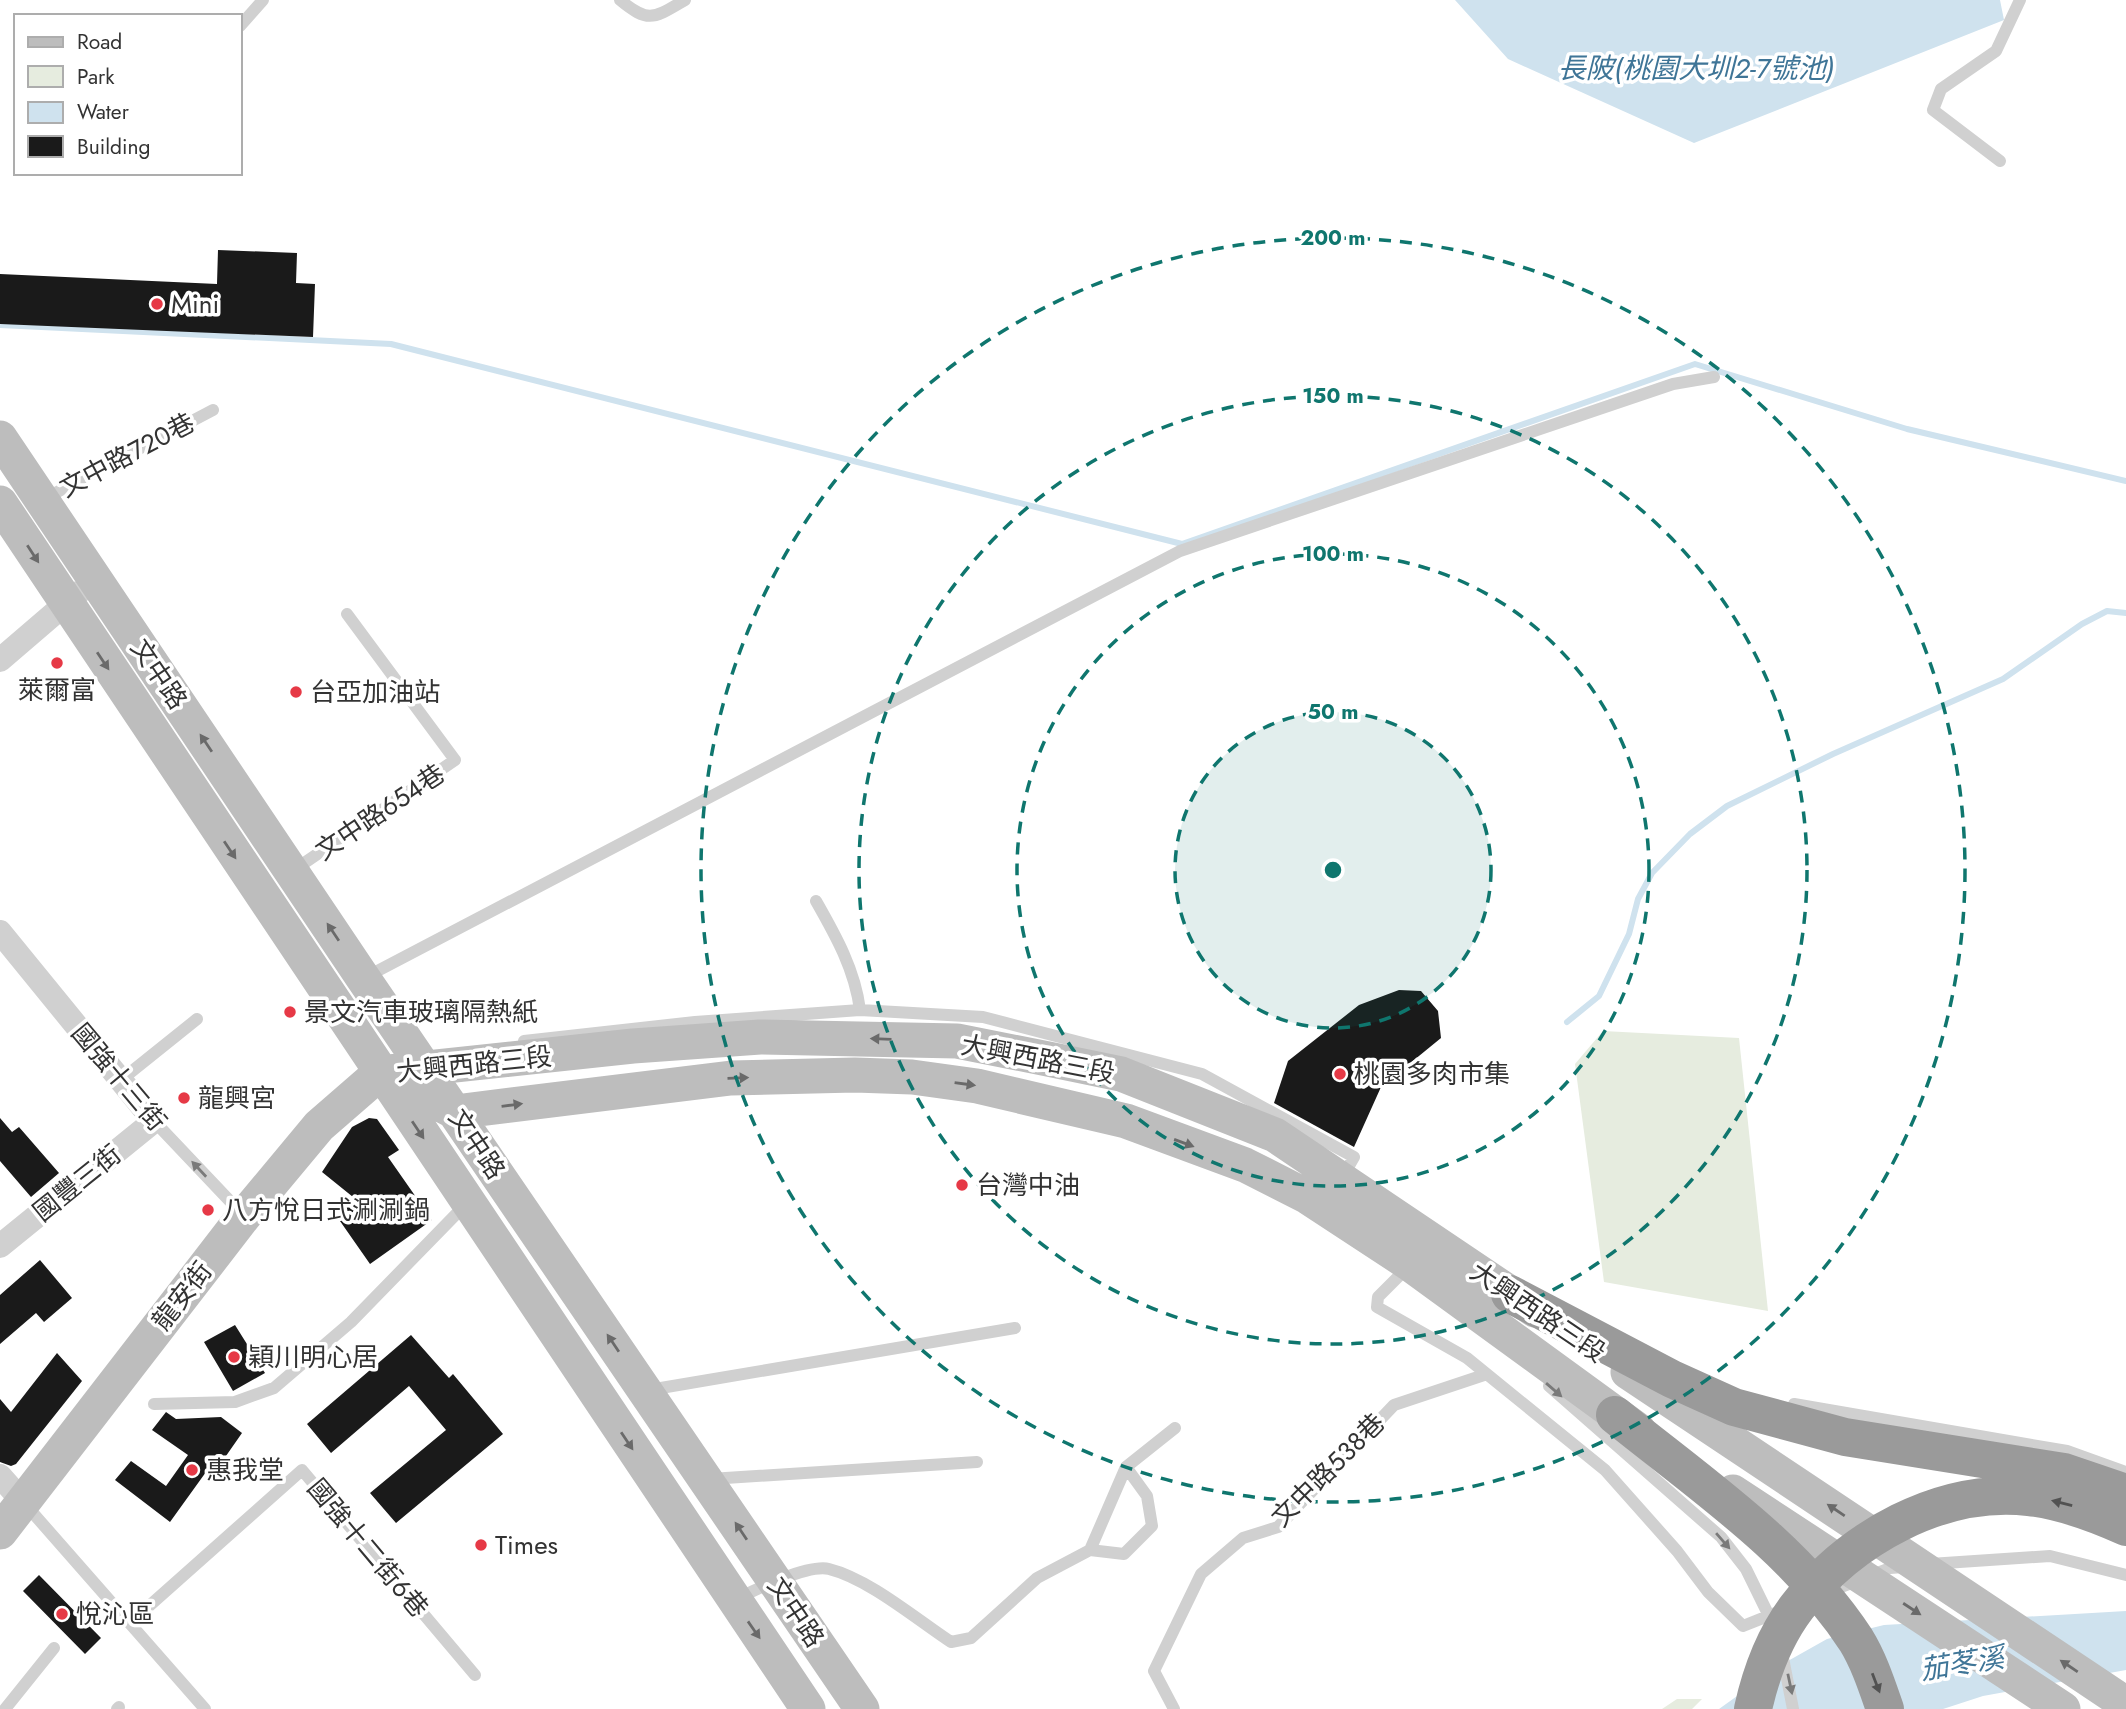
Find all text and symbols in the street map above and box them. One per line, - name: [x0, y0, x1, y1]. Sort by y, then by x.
- legend: [14, 14, 242, 175]
- text: Road: [77, 27, 122, 57]
- water label: 長陂(桃園大圳2-7號池): [1558, 48, 1834, 89]
- text: Park: [77, 62, 115, 92]
- text: Water: [77, 97, 130, 127]
- text: Building: [77, 132, 150, 162]
- text: 200 m: [1300, 223, 1366, 253]
- place label: Mini: [171, 285, 219, 323]
- marker: Mini: [149, 296, 165, 312]
- text: 150 m: [1302, 381, 1364, 411]
- street label: 文中路720巷: [53, 403, 201, 507]
- text: 100 m: [1302, 539, 1364, 569]
- one-way arrow: [26, 544, 39, 563]
- street label: 文中路: [121, 631, 197, 717]
- one-way arrow: [96, 651, 109, 670]
- marker: 萊爾富: [49, 655, 65, 671]
- place label: 萊爾富: [18, 671, 96, 709]
- place label: 台亞加油站: [310, 673, 440, 711]
- marker: 台亞加油站: [288, 684, 304, 700]
- text: 50 m: [1308, 697, 1358, 727]
- one-way arrow: [199, 734, 213, 752]
- street label: 文中路654巷: [308, 755, 452, 869]
- one-way arrow: [223, 840, 236, 859]
- centre of rings: [1321, 858, 1345, 882]
- one-way arrow: [326, 923, 340, 941]
- place label: 景文汽車玻璃隔熱紙: [304, 993, 538, 1031]
- marker: 景文汽車玻璃隔熱紙: [282, 1004, 298, 1020]
- street label: 國強十三街: [63, 1015, 175, 1139]
- street label: 大興西路三段: [958, 1025, 1118, 1093]
- one-way arrow: [870, 1034, 892, 1045]
- street label: 大興西路三段: [394, 1037, 554, 1091]
- place label: 桃園多肉市集: [1354, 1055, 1510, 1093]
- marker: 桃園多肉市集: [1332, 1066, 1348, 1082]
- one-way arrow: [727, 1072, 749, 1083]
- place label: 龍興宮: [198, 1079, 276, 1117]
- one-way arrow: [954, 1079, 976, 1090]
- marker: 龍興宮: [176, 1090, 192, 1106]
- one-way arrow: [501, 1099, 523, 1110]
- street label: 文中路: [439, 1101, 515, 1187]
- one-way arrow: [411, 1121, 425, 1139]
- street label: 國豐三街: [25, 1136, 129, 1230]
- one-way arrow: [1174, 1137, 1195, 1148]
- one-way arrow: [191, 1160, 207, 1177]
- place label: 台灣中油: [976, 1166, 1080, 1204]
- marker: 台灣中油: [954, 1177, 970, 1193]
- place label: 八方悅日式涮涮鍋: [222, 1191, 430, 1229]
- marker: 八方悅日式涮涮鍋: [200, 1202, 216, 1218]
- street label: 大興西路三段: [1463, 1253, 1613, 1371]
- street label: 龍安街: [143, 1254, 221, 1338]
- one-way arrow: [606, 1334, 620, 1352]
- place label: 穎川明心居: [248, 1338, 378, 1376]
- marker: 穎川明心居: [226, 1349, 242, 1365]
- one-way arrow: [1545, 1382, 1562, 1397]
- street label: 文中路538巷: [1263, 1405, 1393, 1535]
- one-way arrow: [620, 1431, 633, 1451]
- place label: 惠我堂: [206, 1451, 284, 1489]
- marker: 惠我堂: [184, 1462, 200, 1478]
- street label: 國強十二街6巷: [298, 1470, 438, 1626]
- one-way arrow: [2051, 1498, 2073, 1509]
- one-way arrow: [1826, 1503, 1846, 1516]
- one-way arrow: [734, 1522, 748, 1540]
- place label: Times: [495, 1526, 558, 1564]
- one-way arrow: [1715, 1532, 1731, 1550]
- marker: Times: [473, 1537, 489, 1553]
- street label: 文中路: [758, 1569, 834, 1655]
- place label: 悅沁區: [76, 1595, 154, 1633]
- one-way arrow: [1903, 1602, 1921, 1616]
- marker: 悅沁區: [54, 1606, 70, 1622]
- one-way arrow: [747, 1621, 761, 1639]
- water label: 茄苳溪: [1917, 1636, 2011, 1690]
- one-way arrow: [2060, 1660, 2079, 1673]
- one-way arrow: [1870, 1672, 1881, 1693]
- one-way arrow: [1784, 1673, 1795, 1695]

